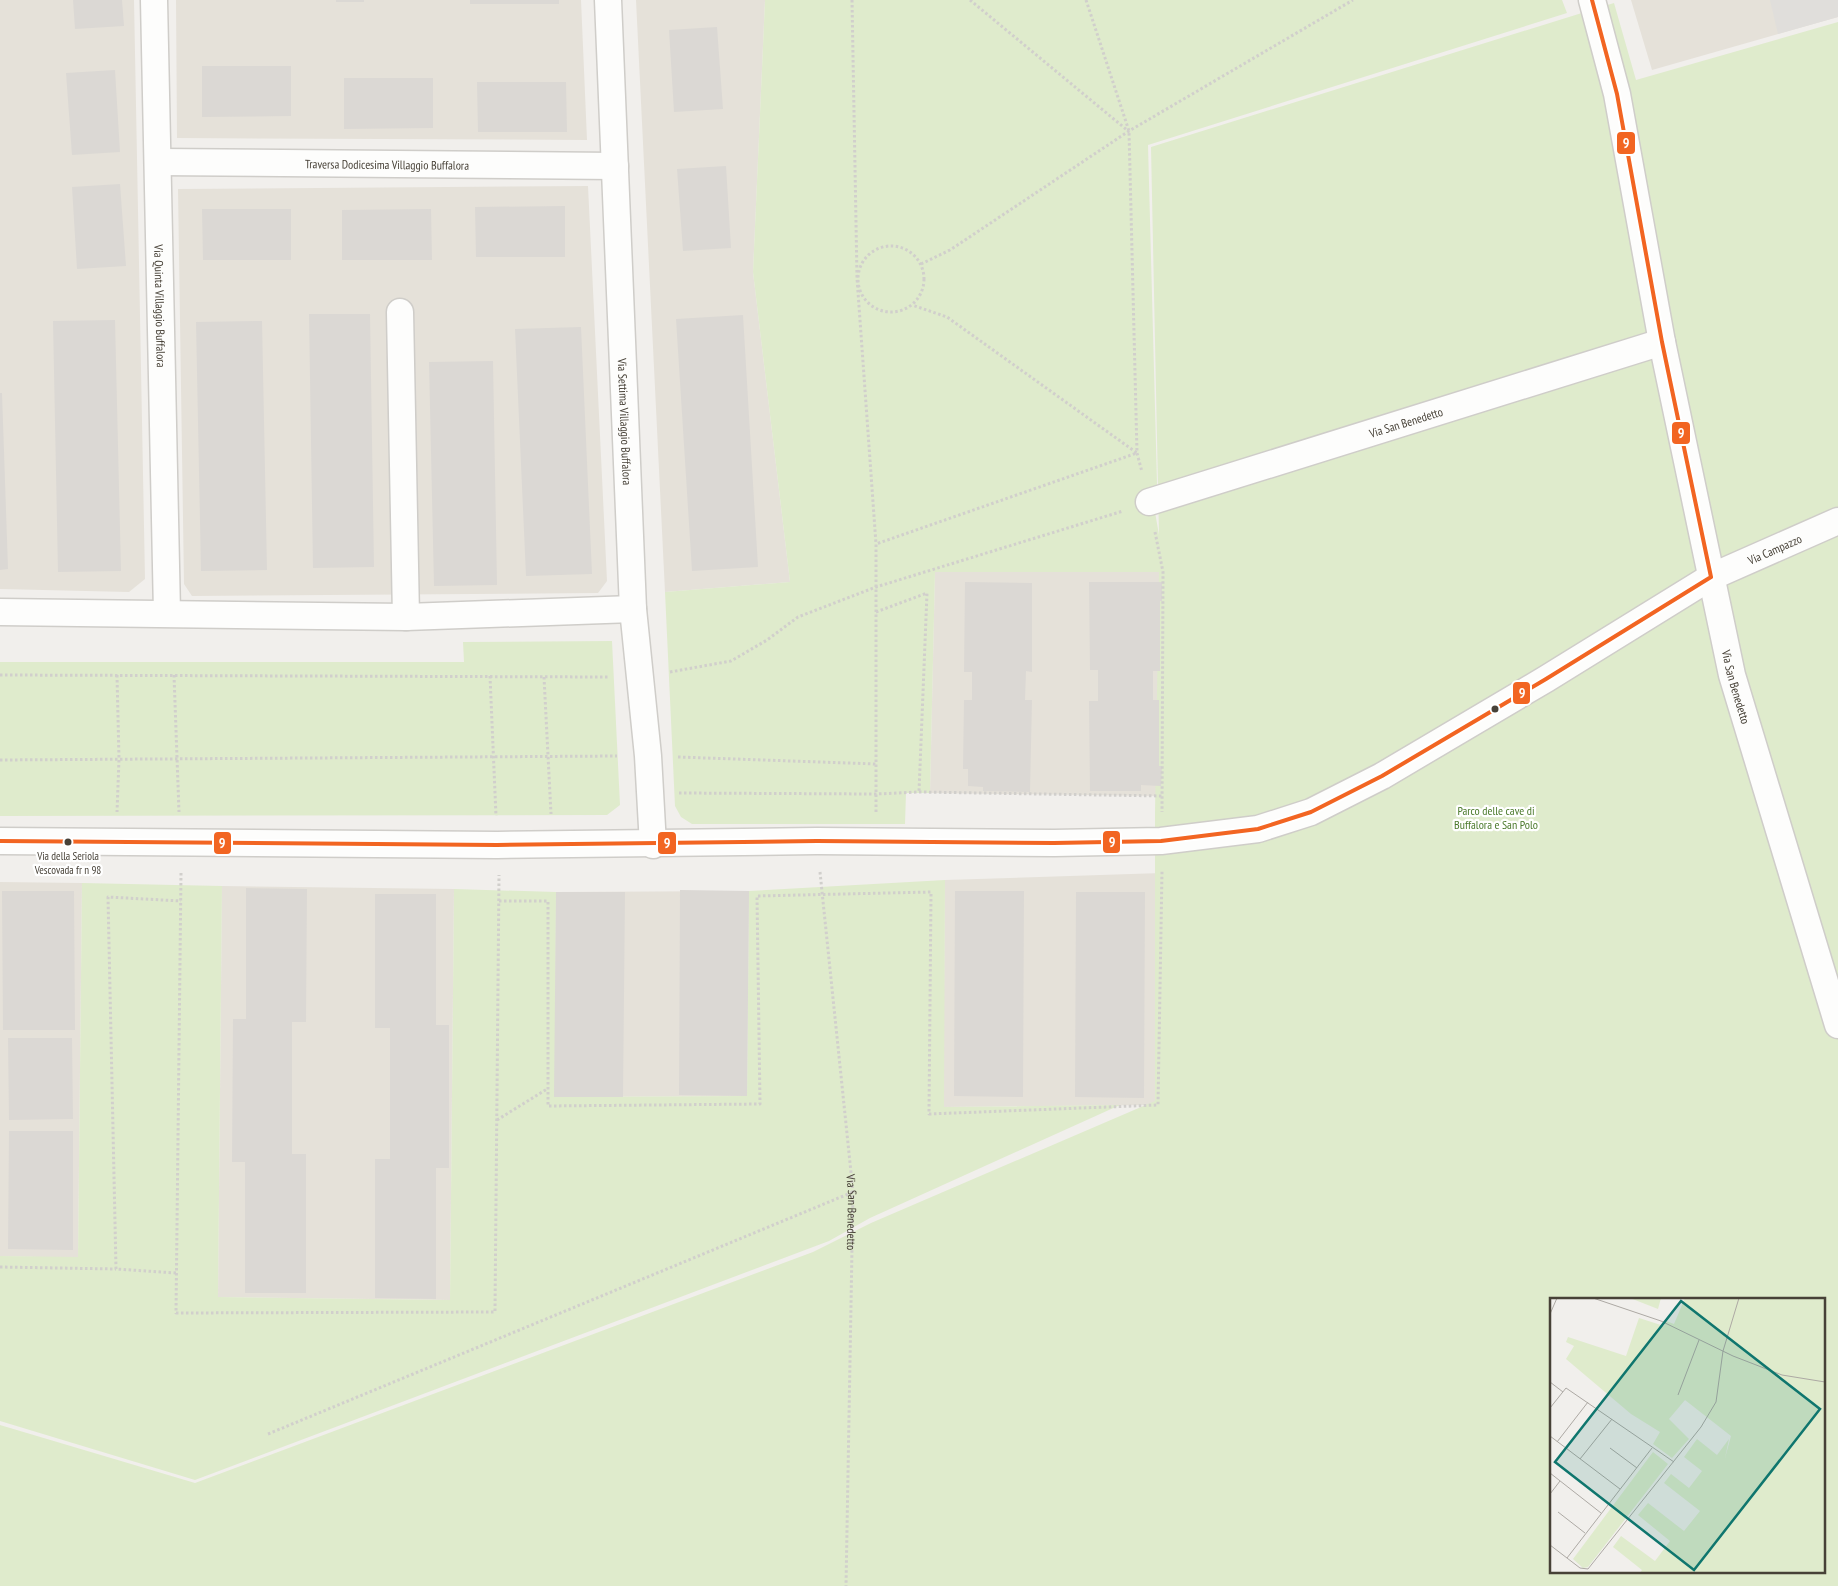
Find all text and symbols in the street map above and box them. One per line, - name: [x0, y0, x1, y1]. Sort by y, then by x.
- line badge: 9: [1616, 131, 1636, 155]
- text: 9: [1623, 134, 1630, 152]
- street label: Traversa Dodicesima Villaggio Buffalora: [305, 156, 469, 172]
- street label: Via Quinta Villaggio Buffalora: [152, 243, 169, 368]
- street label: Via Settima Villaggio Buffalora: [615, 357, 635, 486]
- street label: Via San Benedetto: [1366, 403, 1444, 441]
- line badge: 9: [1671, 421, 1691, 445]
- text: 9: [1678, 424, 1685, 442]
- street label: Via Campazzo: [1744, 531, 1804, 568]
- street label: Via San Benedetto: [1719, 647, 1754, 725]
- line badge: 9: [1512, 681, 1531, 705]
- text: 9: [1519, 684, 1526, 702]
- unlabelled marker: [1490, 704, 1500, 714]
- park label: Parco delle cave di Buffalora e San Polo: [1454, 803, 1538, 832]
- line badge: 9: [1102, 830, 1121, 854]
- line badge: 9: [213, 831, 232, 855]
- line badge: 9: [657, 831, 677, 855]
- text: 9: [1109, 833, 1116, 851]
- text: 9: [219, 834, 226, 852]
- text: 9: [664, 834, 671, 852]
- marker: Via della Seriola Vescovada fr n 98: [63, 837, 73, 847]
- place label: Via della Seriola Vescovada fr n 98: [34, 849, 101, 877]
- street label: Via San Benedetto: [844, 1173, 861, 1250]
- inset map: [1550, 1298, 1826, 1574]

